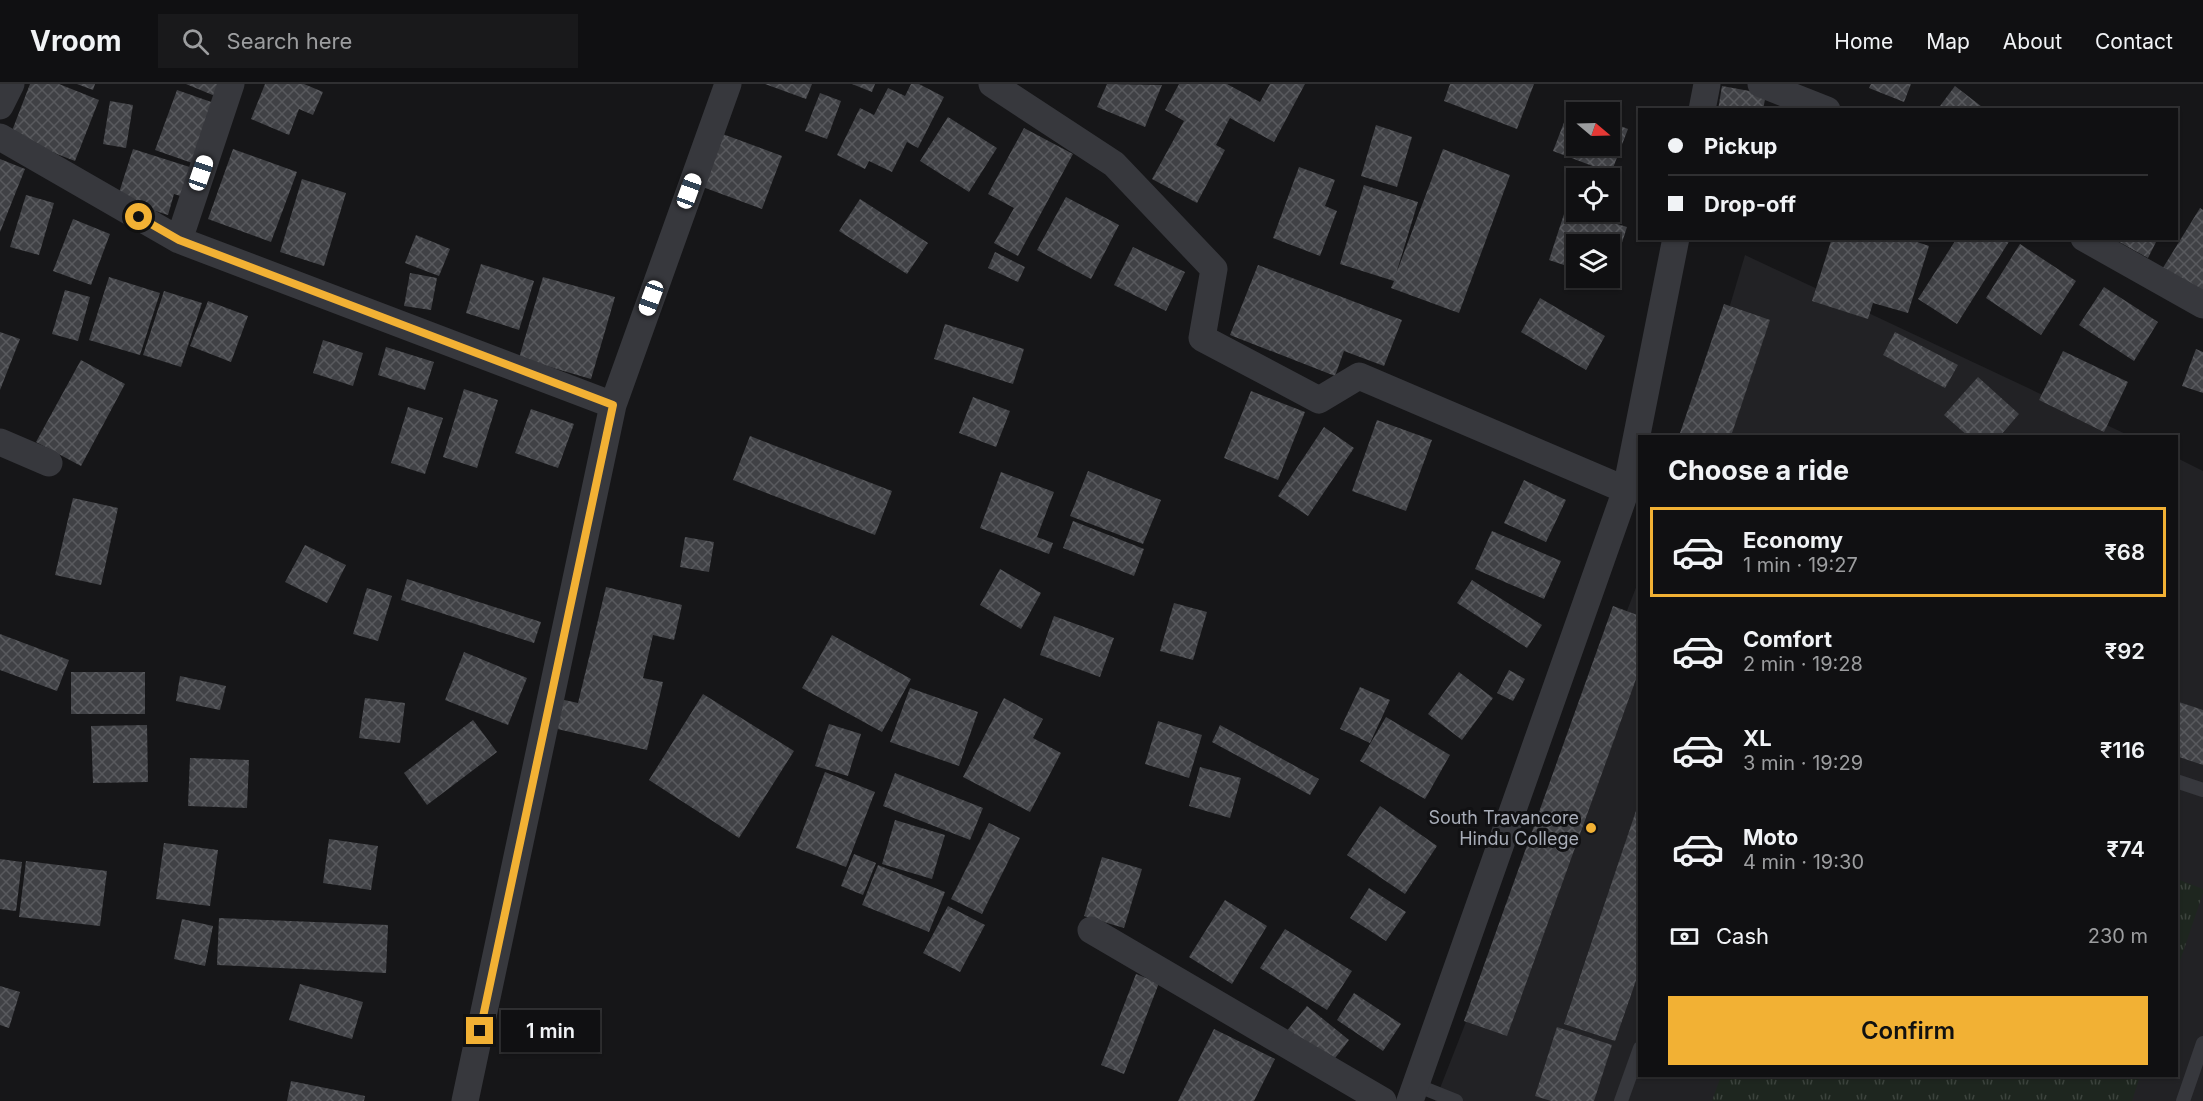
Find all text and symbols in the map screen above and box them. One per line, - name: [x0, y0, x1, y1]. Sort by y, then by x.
- search box: [158, 14, 578, 68]
- text: Vroom: [30, 24, 122, 58]
- icon: search: [179, 25, 212, 58]
- text: Search here: [227, 28, 352, 54]
- text: Home: [1834, 29, 1893, 54]
- text: Map: [1926, 29, 1970, 54]
- text: About: [2003, 29, 2062, 54]
- text: Contact: [2095, 29, 2173, 54]
- north arrow: [1566, 102, 1620, 156]
- map controls: [1566, 102, 1620, 288]
- text: Pickup: [1704, 133, 1778, 159]
- car: [187, 153, 215, 193]
- button: locate: [1566, 168, 1620, 222]
- car: [674, 171, 704, 211]
- text: Drop-off: [1704, 191, 1796, 217]
- route start: [125, 203, 152, 230]
- button: layers: [1566, 234, 1620, 288]
- car: [636, 278, 666, 318]
- text: Choose a ride: [1668, 454, 1849, 487]
- icon: car: [1671, 525, 1725, 579]
- text: Economy: [1743, 527, 1843, 553]
- text: ₹68: [2104, 539, 2145, 565]
- text: 1 min · 19:27: [1743, 553, 1858, 577]
- icon: car: [1671, 624, 1725, 678]
- text: Comfort: [1743, 626, 1832, 652]
- text: ₹92: [2105, 638, 2145, 664]
- text: 2 min · 19:28: [1743, 652, 1863, 676]
- icon: car: [1671, 723, 1725, 777]
- text: XL: [1743, 725, 1772, 751]
- text: ₹116: [2100, 737, 2145, 763]
- text: 3 min · 19:29: [1743, 751, 1863, 775]
- place label: South Travancore Hindu College: [1428, 807, 1579, 849]
- marker: South Travancore Hindu College: [1584, 821, 1598, 835]
- icon: car: [1671, 822, 1725, 876]
- text: Moto: [1743, 824, 1798, 850]
- text: ₹74: [2107, 836, 2145, 862]
- text: 4 min · 19:30: [1743, 850, 1864, 874]
- icon: cash: [1668, 920, 1701, 953]
- text: Cash: [1716, 923, 1769, 949]
- text: 230 m: [2088, 924, 2148, 948]
- button: Confirm: [1668, 996, 2148, 1065]
- callout: 1 min: [501, 1010, 600, 1052]
- route end: [466, 1017, 493, 1044]
- text: 1 min: [526, 1019, 575, 1043]

